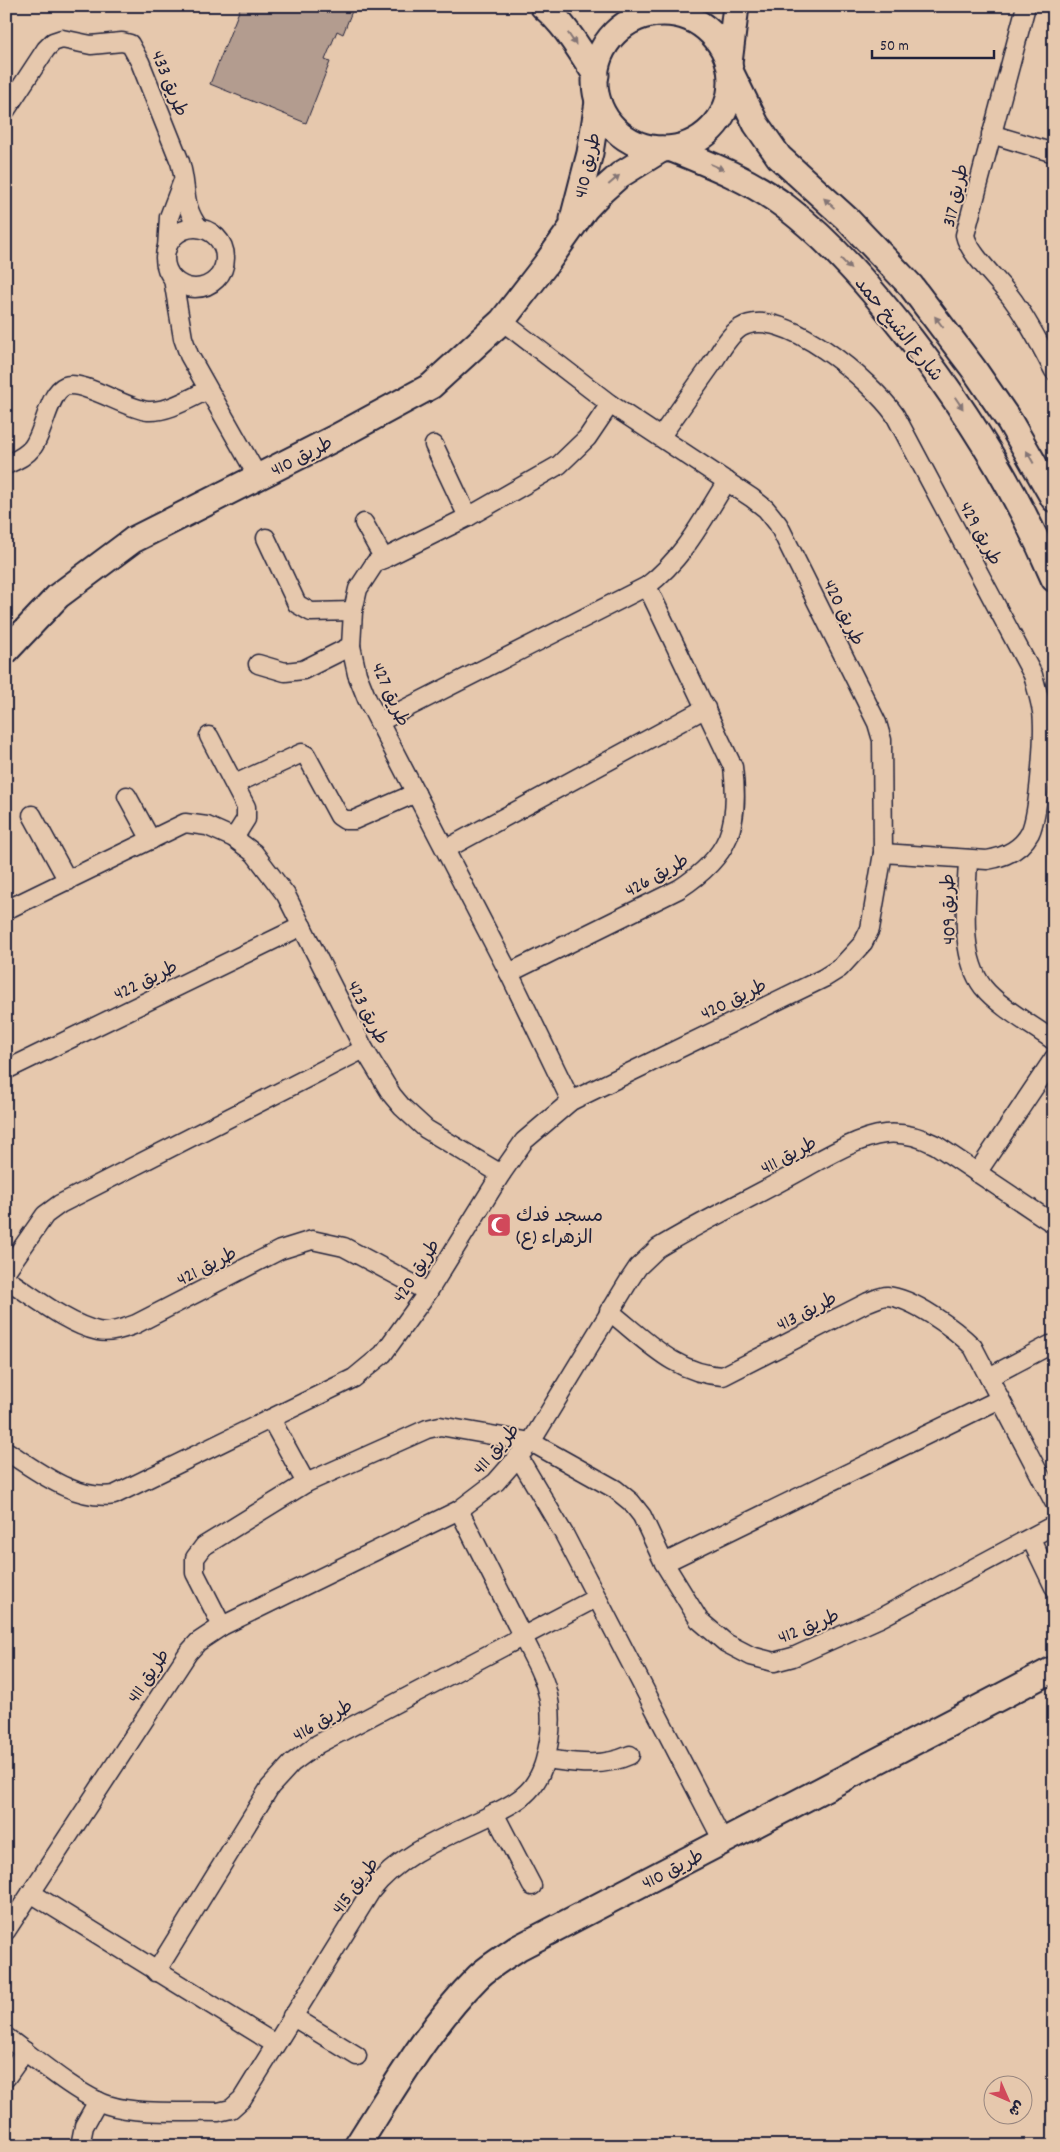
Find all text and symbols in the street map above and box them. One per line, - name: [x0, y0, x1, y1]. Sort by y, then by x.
- scale bar: [872, 28, 995, 60]
- one-way arrow: [567, 32, 577, 45]
- text: 50 m: [880, 36, 909, 58]
- street label: طريق 433: [142, 47, 193, 121]
- street label: طريق 410: [569, 130, 610, 201]
- street label: طريق 317: [937, 162, 978, 230]
- one-way arrow: [710, 164, 724, 172]
- one-way arrow: [608, 174, 621, 185]
- one-way arrow: [824, 197, 836, 209]
- one-way arrow: [840, 257, 852, 269]
- street label: شارع الشيخ حمد: [846, 272, 948, 388]
- one-way arrow: [934, 315, 944, 329]
- one-way arrow: [954, 397, 964, 410]
- street label: طريق 410: [267, 431, 338, 485]
- one-way arrow: [1025, 450, 1034, 463]
- street label: طريق 429: [951, 498, 1007, 572]
- street label: طريق 420: [814, 576, 870, 651]
- street label: طريق 427: [363, 659, 415, 732]
- street label: طريق 426: [621, 848, 695, 906]
- street label: طريق 409: [936, 873, 965, 945]
- street label: طريق 422: [110, 955, 183, 1009]
- street label: طريق 420: [697, 973, 772, 1029]
- street label: طريق 423: [338, 977, 394, 1050]
- street label: طريق 411: [757, 1131, 823, 1183]
- place label: مسجد فدك الزهراء (ع): [516, 1204, 603, 1253]
- mosque icon: مسجد فدك الزهراء (ع): [486, 1212, 512, 1238]
- street label: طريق 420: [387, 1235, 449, 1309]
- street label: طريق 421: [173, 1241, 243, 1295]
- street label: طريق 413: [773, 1286, 843, 1340]
- street label: طريق 411: [468, 1419, 528, 1482]
- street label: طريق 412: [774, 1604, 844, 1653]
- street label: طريق 411: [122, 1644, 178, 1710]
- street label: طريق 416: [289, 1694, 359, 1750]
- street label: طريق 410: [638, 1844, 709, 1898]
- street label: طريق 415: [326, 1853, 387, 1921]
- north arrow: [982, 2074, 1032, 2124]
- text: ش: [1003, 2095, 1028, 2120]

